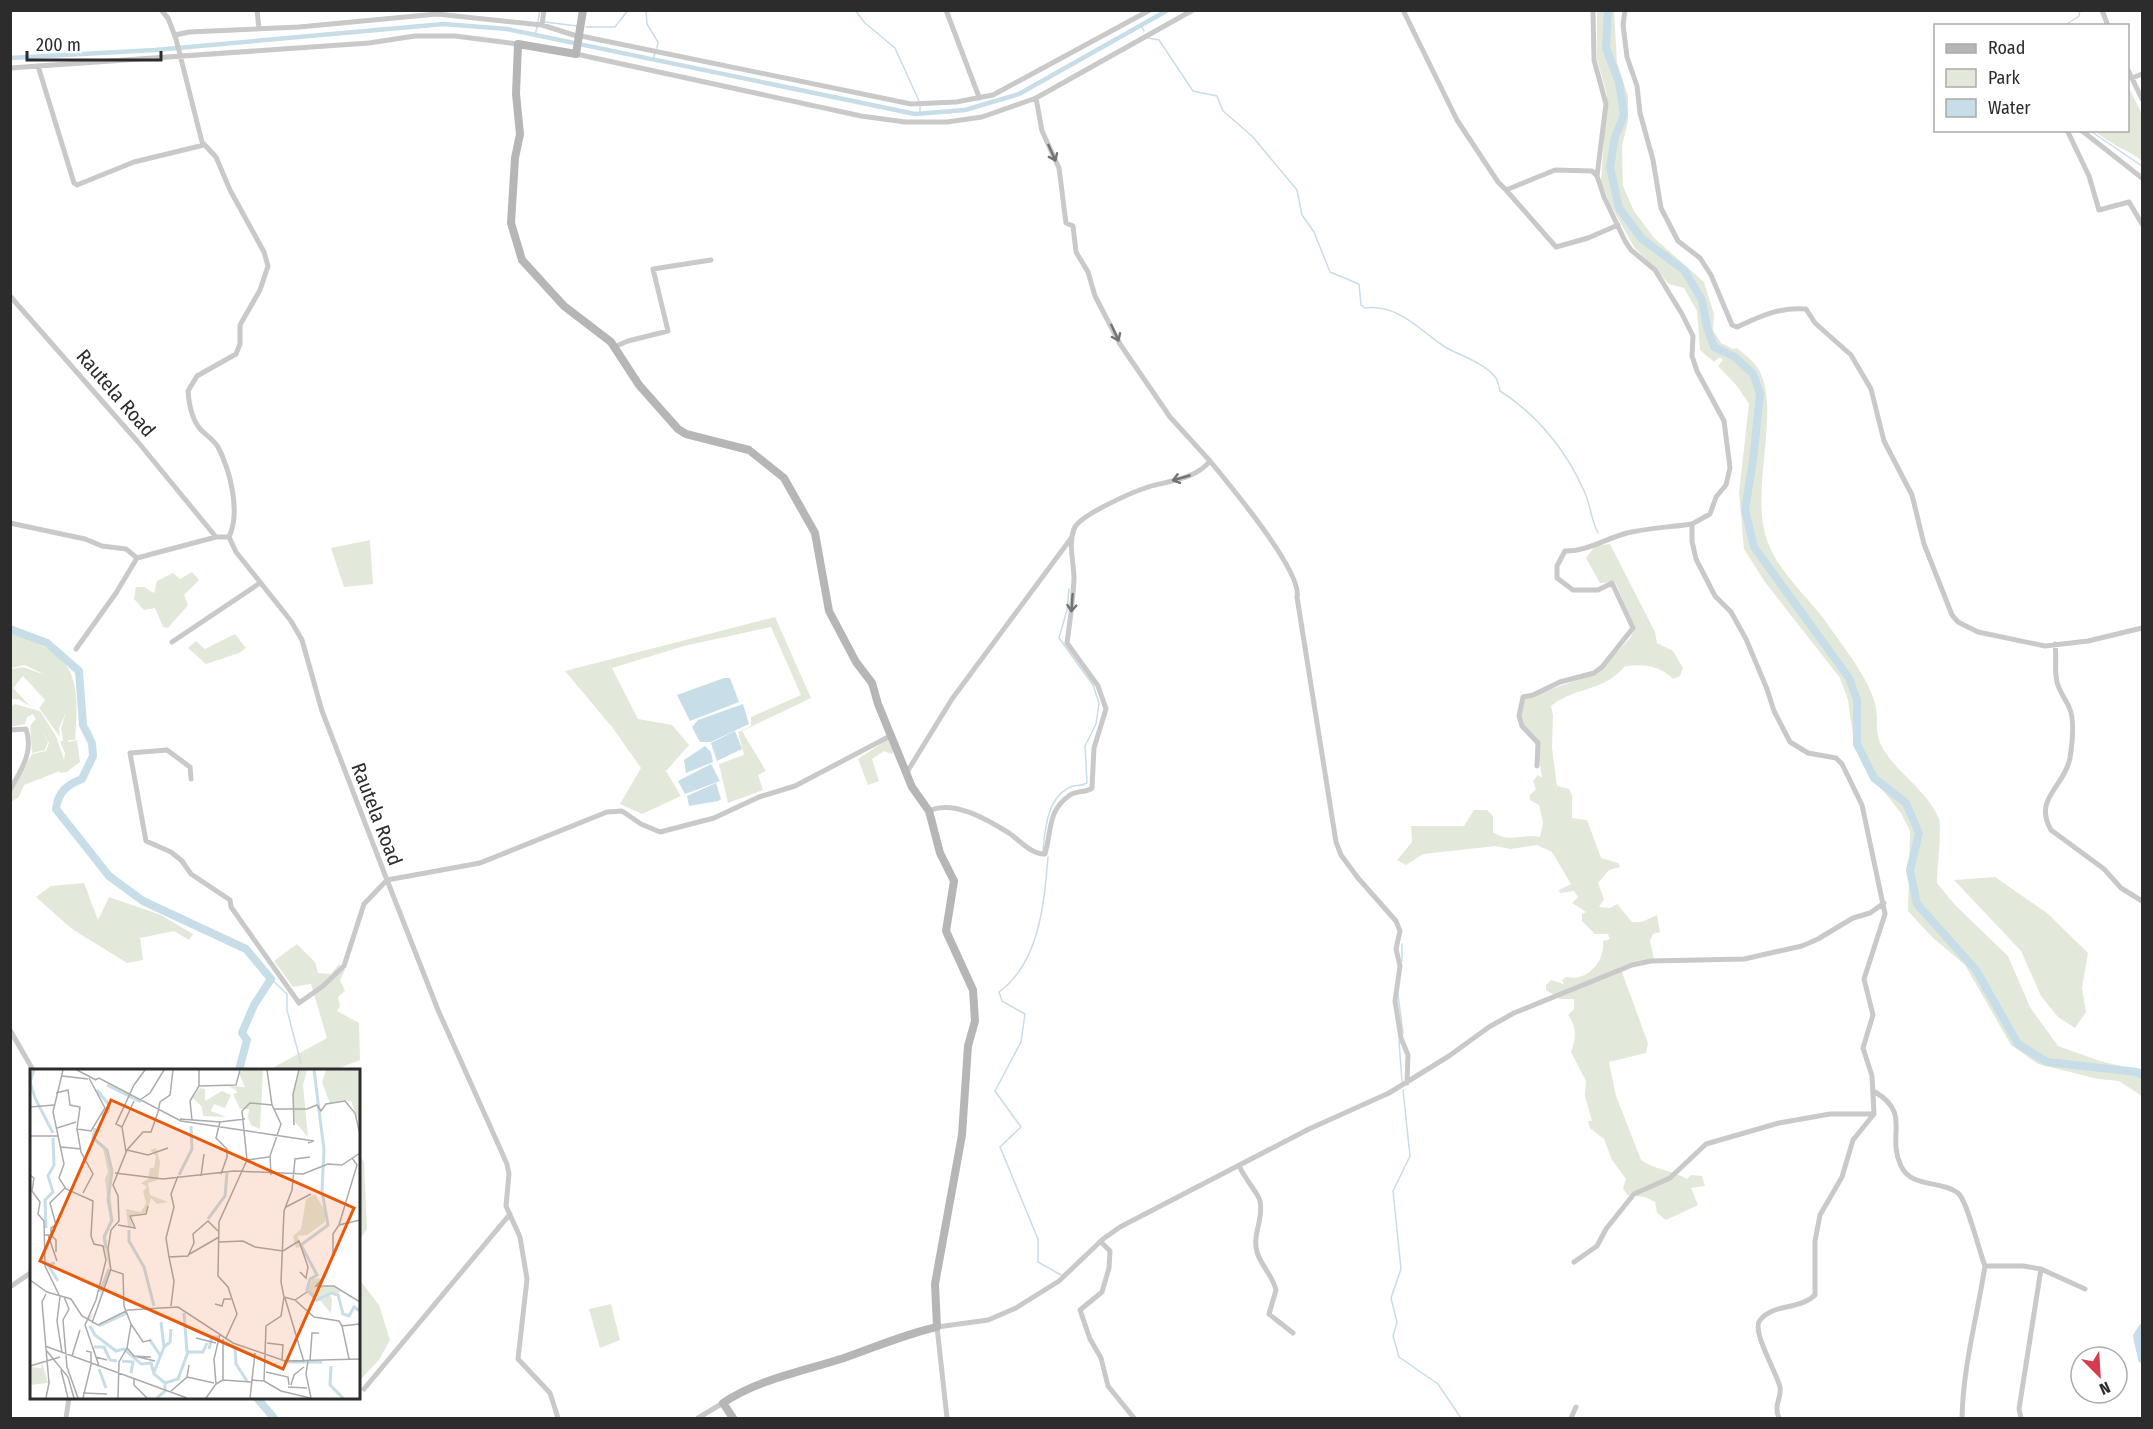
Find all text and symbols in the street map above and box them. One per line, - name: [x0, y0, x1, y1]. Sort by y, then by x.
- scale bar: [27, 24, 160, 62]
- legend: [1934, 24, 2129, 132]
- text: 200 m: [36, 34, 81, 56]
- text: Road: [1988, 37, 2025, 59]
- text: Park: [1988, 67, 2021, 89]
- text: Water: [1988, 97, 2031, 119]
- one-way arrow: [1047, 144, 1059, 162]
- one-way arrow: [1109, 324, 1121, 342]
- street label: Rautela Road: [71, 344, 161, 442]
- one-way arrow: [1172, 472, 1191, 484]
- one-way arrow: [1066, 592, 1077, 612]
- street label: Rautela Road: [346, 759, 408, 869]
- inset map: [30, 1069, 360, 1399]
- north arrow: [2069, 1345, 2129, 1405]
- text: N: [2097, 1378, 2113, 1399]

